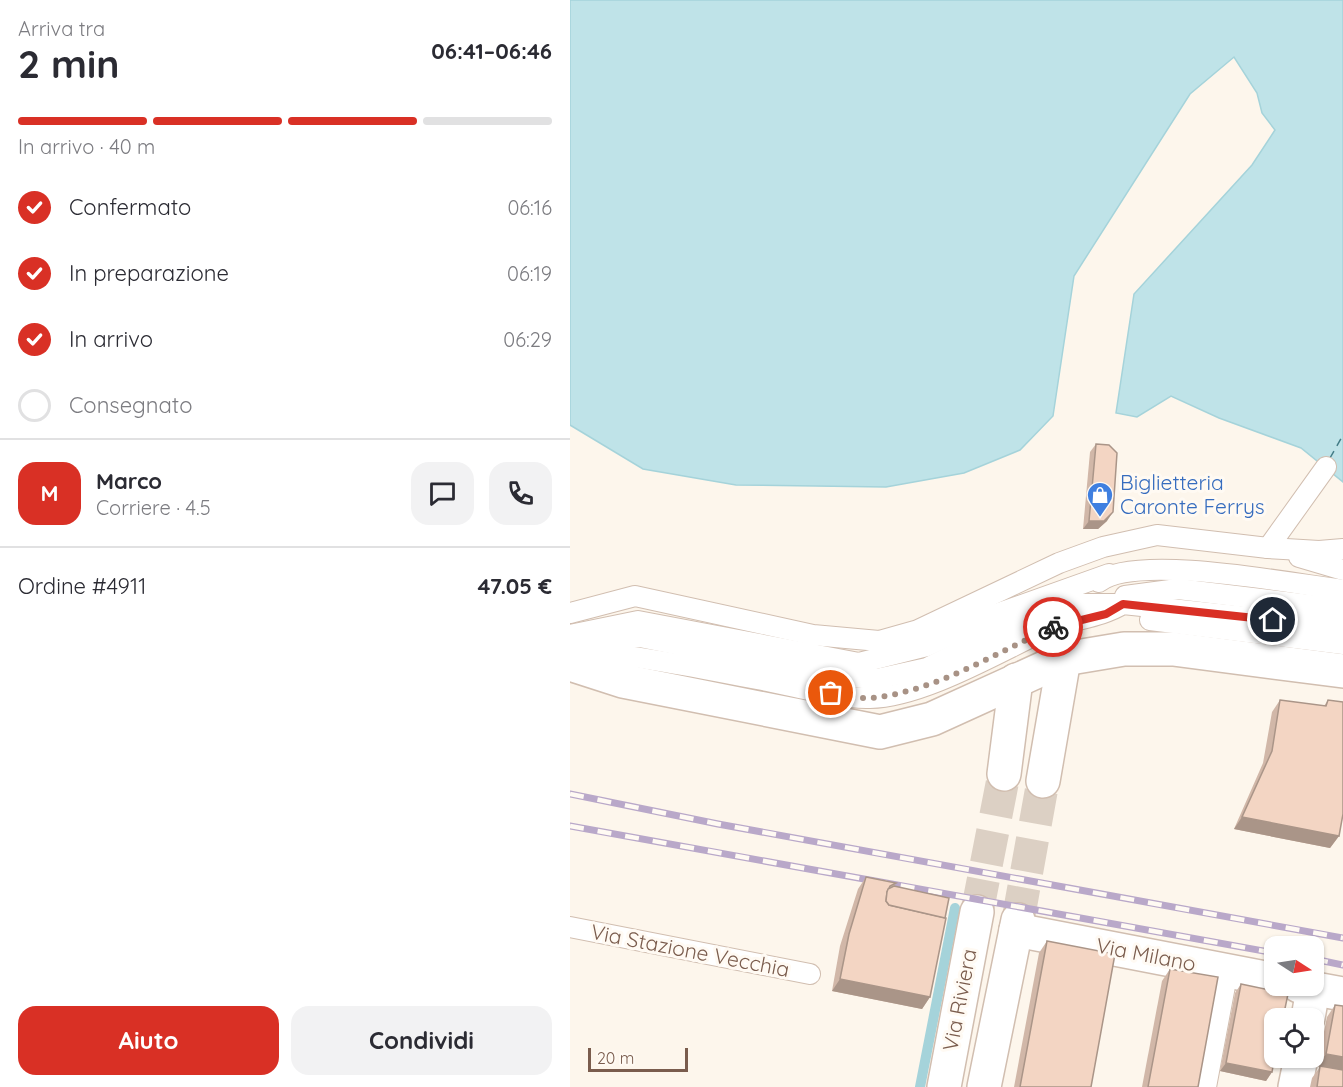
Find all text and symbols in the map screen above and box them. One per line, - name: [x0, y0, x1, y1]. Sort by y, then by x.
- text: Arriva tra: [18, 16, 105, 41]
- text: 06:41–06:46: [431, 37, 552, 65]
- text: 2 min: [18, 39, 120, 88]
- text: In arrivo · 40 m: [18, 134, 155, 159]
- icon: check: [18, 191, 51, 224]
- text: Confermato: [69, 193, 191, 221]
- text: 06:16: [507, 195, 552, 220]
- icon: check: [18, 257, 51, 290]
- text: In preparazione: [69, 259, 229, 287]
- text: 06:19: [507, 261, 552, 286]
- icon: check: [18, 323, 51, 356]
- text: In arrivo: [69, 325, 153, 353]
- text: 06:29: [503, 327, 552, 352]
- text: Consegnato: [69, 391, 192, 419]
- button: chat: [411, 462, 474, 525]
- button: phone: [489, 462, 552, 525]
- text: Marco: [96, 467, 162, 495]
- place label: Biglietteria Caronte Ferrys: [1120, 469, 1265, 519]
- text: M: [40, 479, 59, 507]
- shop icon: Biglietteria Caronte Ferrys: [1085, 480, 1115, 518]
- text: Corriere · 4.5: [96, 495, 211, 520]
- text: Ordine #4911: [18, 572, 146, 600]
- text: 47.05 €: [478, 572, 552, 600]
- pin: [1247, 594, 1298, 645]
- courier: [1023, 597, 1083, 657]
- icon: home: [1256, 603, 1289, 636]
- icon: bike: [1037, 611, 1070, 644]
- pin: [805, 667, 856, 718]
- icon: bag: [814, 676, 847, 709]
- street label: Via Stazione Vecchia: [589, 918, 792, 982]
- street label: Via Milano: [1094, 932, 1198, 976]
- north arrow: [1264, 936, 1324, 996]
- map controls: [1264, 936, 1324, 1068]
- street label: Via Riviera: [936, 947, 982, 1053]
- button: Aiuto: [18, 1006, 279, 1075]
- button: Condividi: [291, 1006, 552, 1075]
- button: locate: [1264, 1008, 1324, 1068]
- scale bar: [588, 1045, 688, 1072]
- text: 20 m: [597, 1048, 634, 1068]

